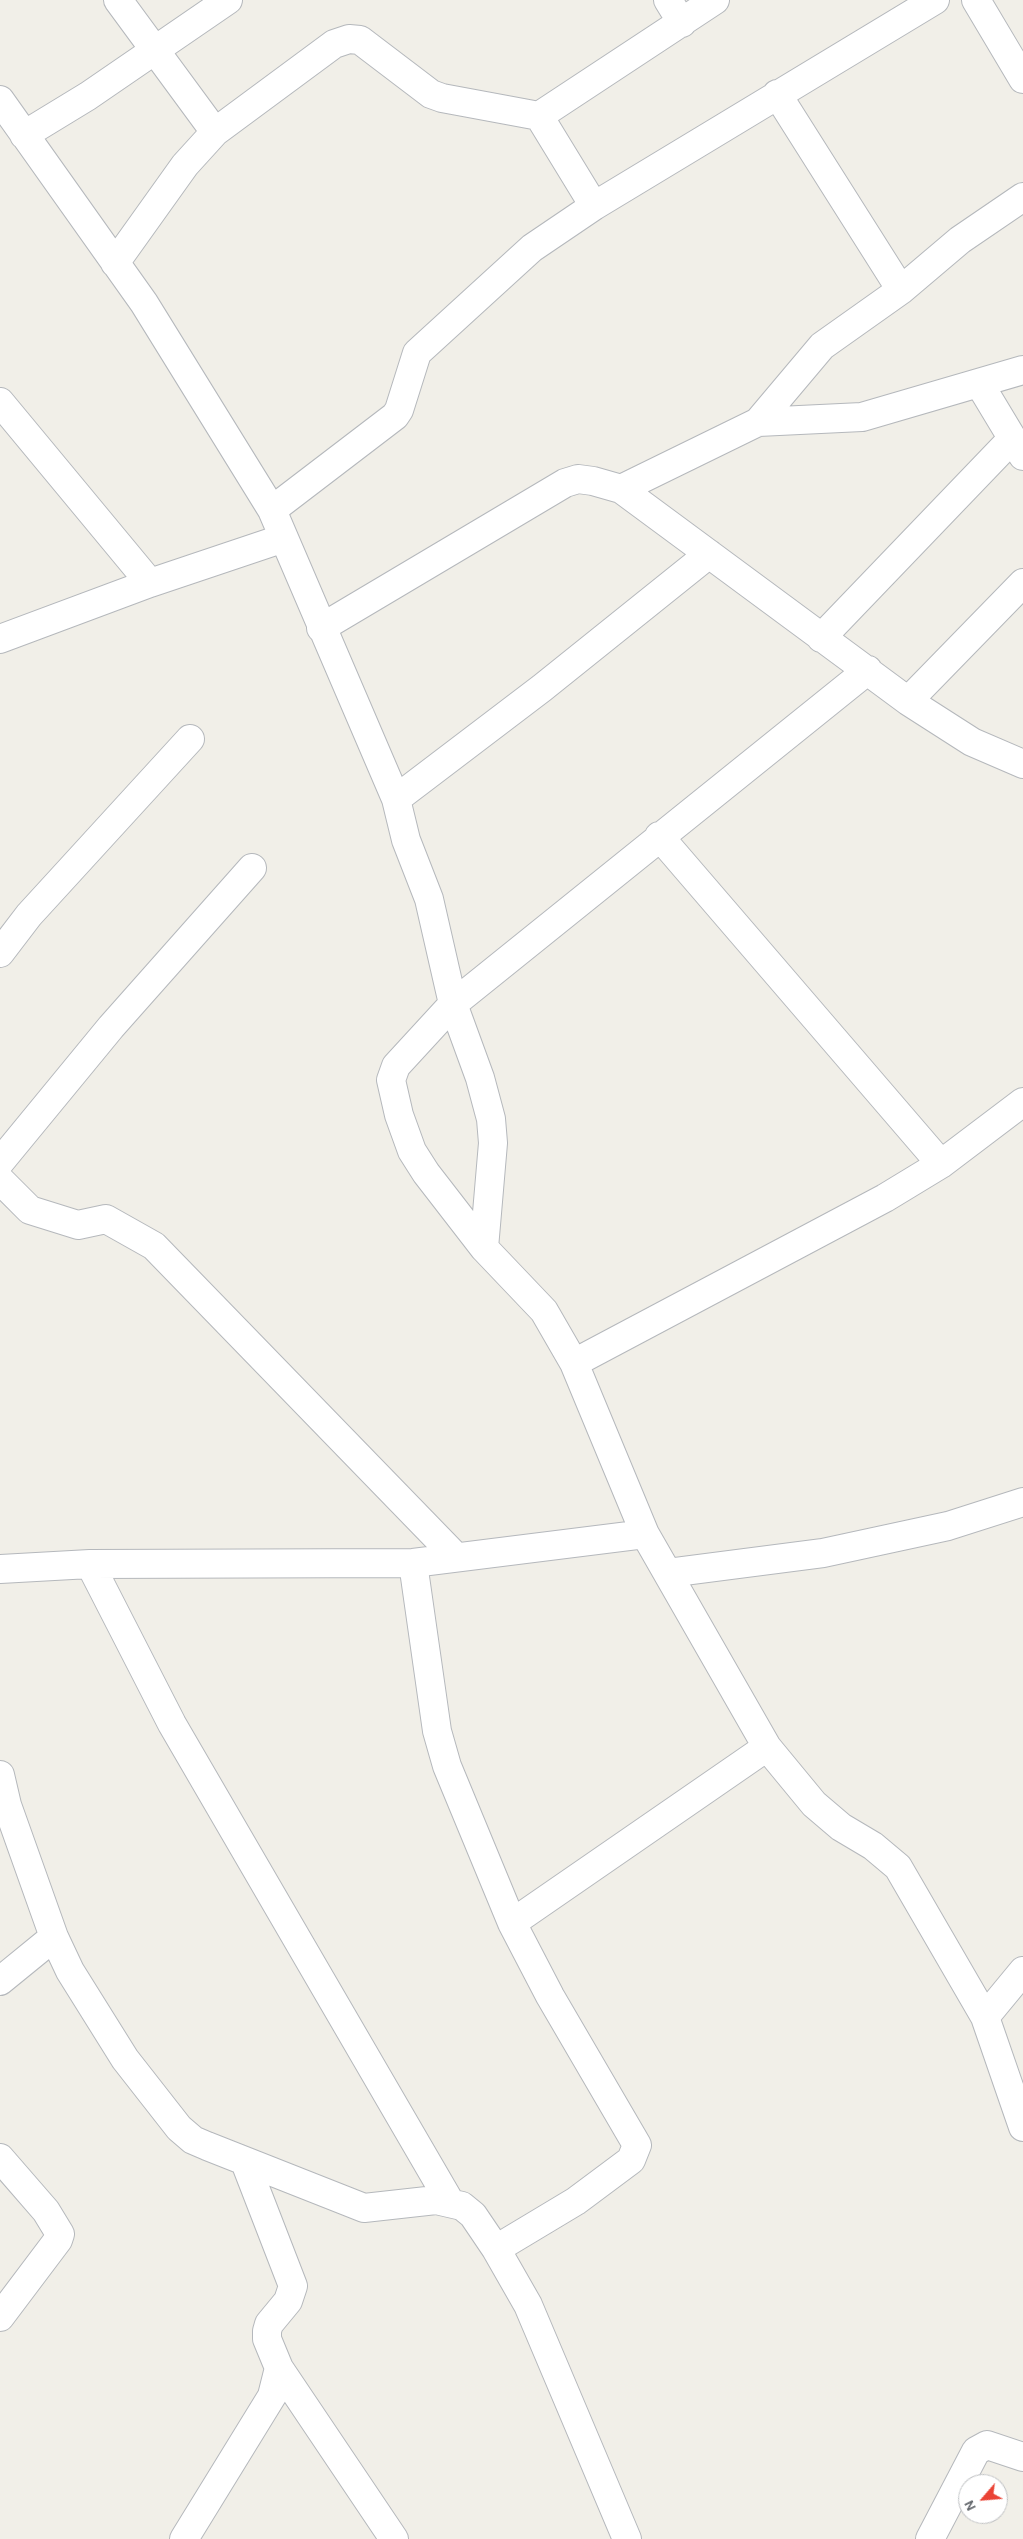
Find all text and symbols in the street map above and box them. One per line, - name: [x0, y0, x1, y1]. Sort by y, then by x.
- north arrow: [958, 2474, 1008, 2524]
- text: N: [960, 2497, 980, 2514]

